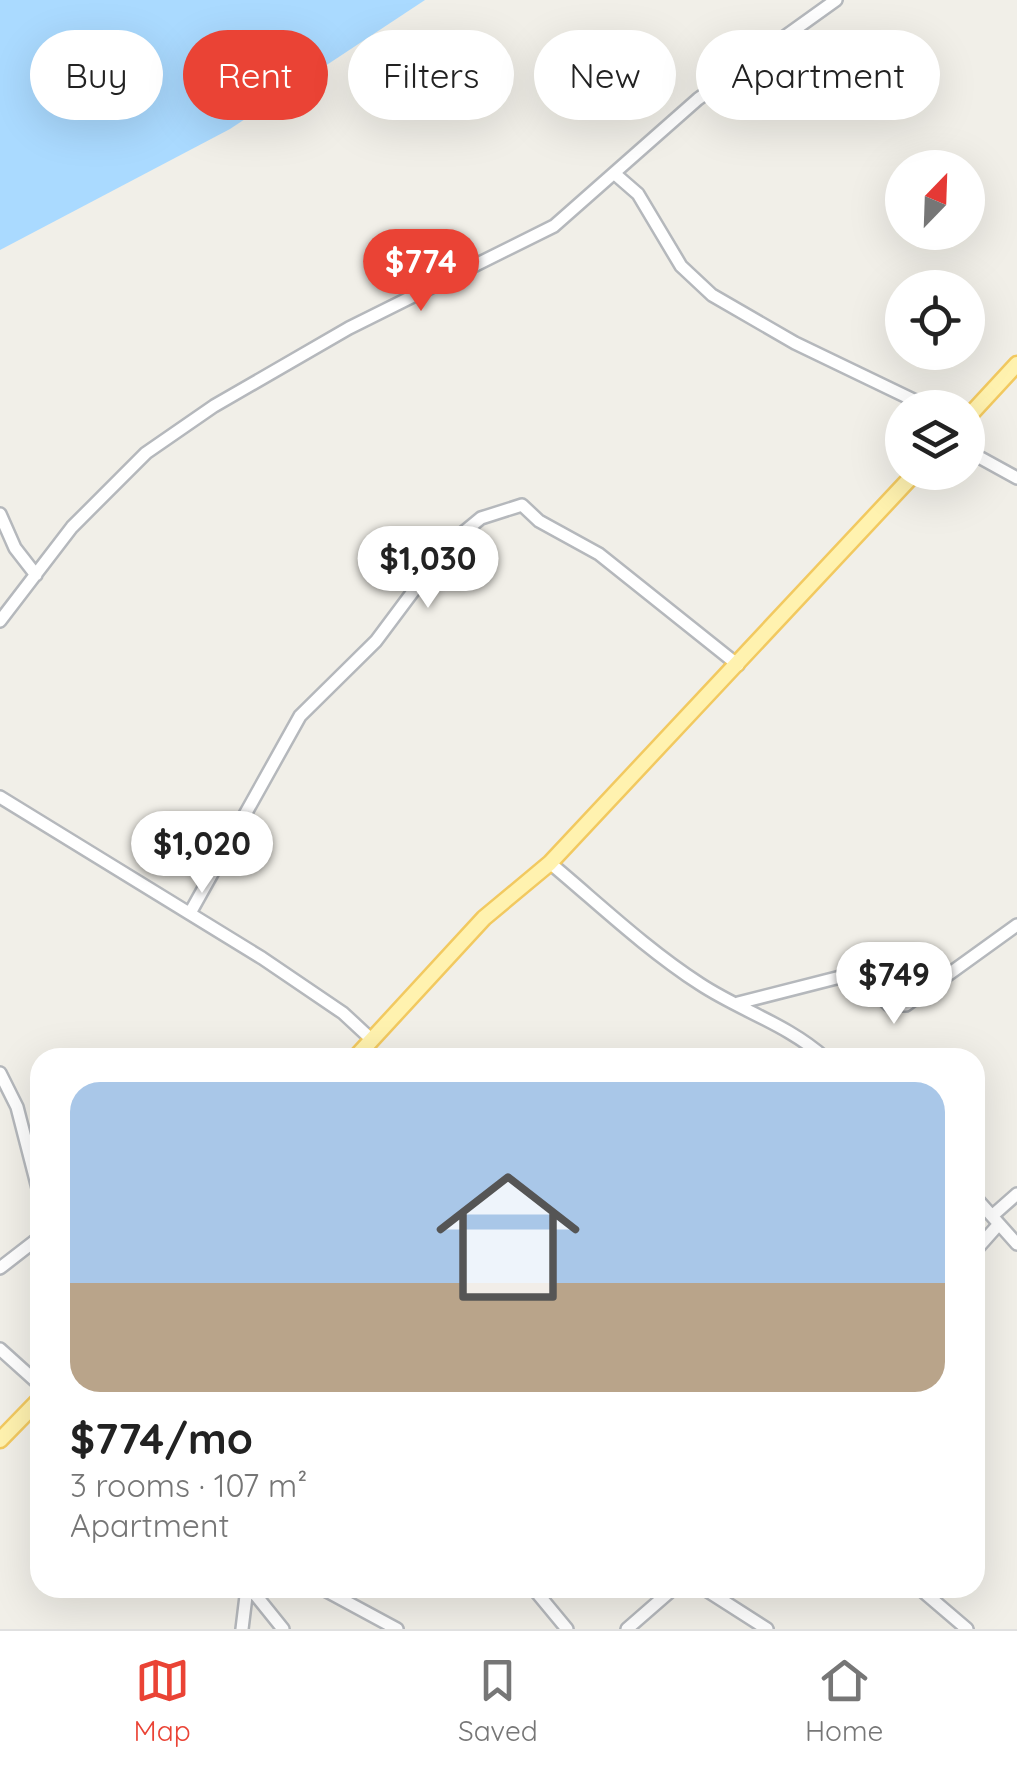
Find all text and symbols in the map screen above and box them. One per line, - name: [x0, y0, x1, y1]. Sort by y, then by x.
- chip: Buy: [30, 30, 163, 120]
- chip: Rent: [183, 30, 328, 120]
- chip: Filters: [348, 30, 514, 120]
- chip: New: [534, 30, 676, 120]
- chip: Apartment: [696, 30, 940, 120]
- north arrow: [885, 150, 985, 250]
- map controls: [885, 150, 985, 490]
- pin: $774: [362, 229, 480, 314]
- text: $774: [385, 241, 457, 281]
- button: locate: [885, 270, 985, 370]
- button: layers: [885, 390, 985, 490]
- pin: $1,030: [347, 526, 509, 611]
- text: $1,030: [380, 538, 476, 578]
- pin: $1,020: [121, 811, 283, 896]
- text: $1,020: [153, 823, 251, 863]
- pin: $749: [835, 942, 953, 1027]
- text: $749: [858, 954, 930, 994]
- icon: home: [418, 1147, 598, 1327]
- text: $774/mo: [70, 1412, 253, 1465]
- text: 3 rooms · 107 m²: [70, 1465, 307, 1505]
- text: Apartment: [70, 1505, 229, 1545]
- tab: Map: [134, 1653, 191, 1748]
- tab: Saved: [458, 1653, 538, 1748]
- tab: Home: [805, 1653, 883, 1748]

